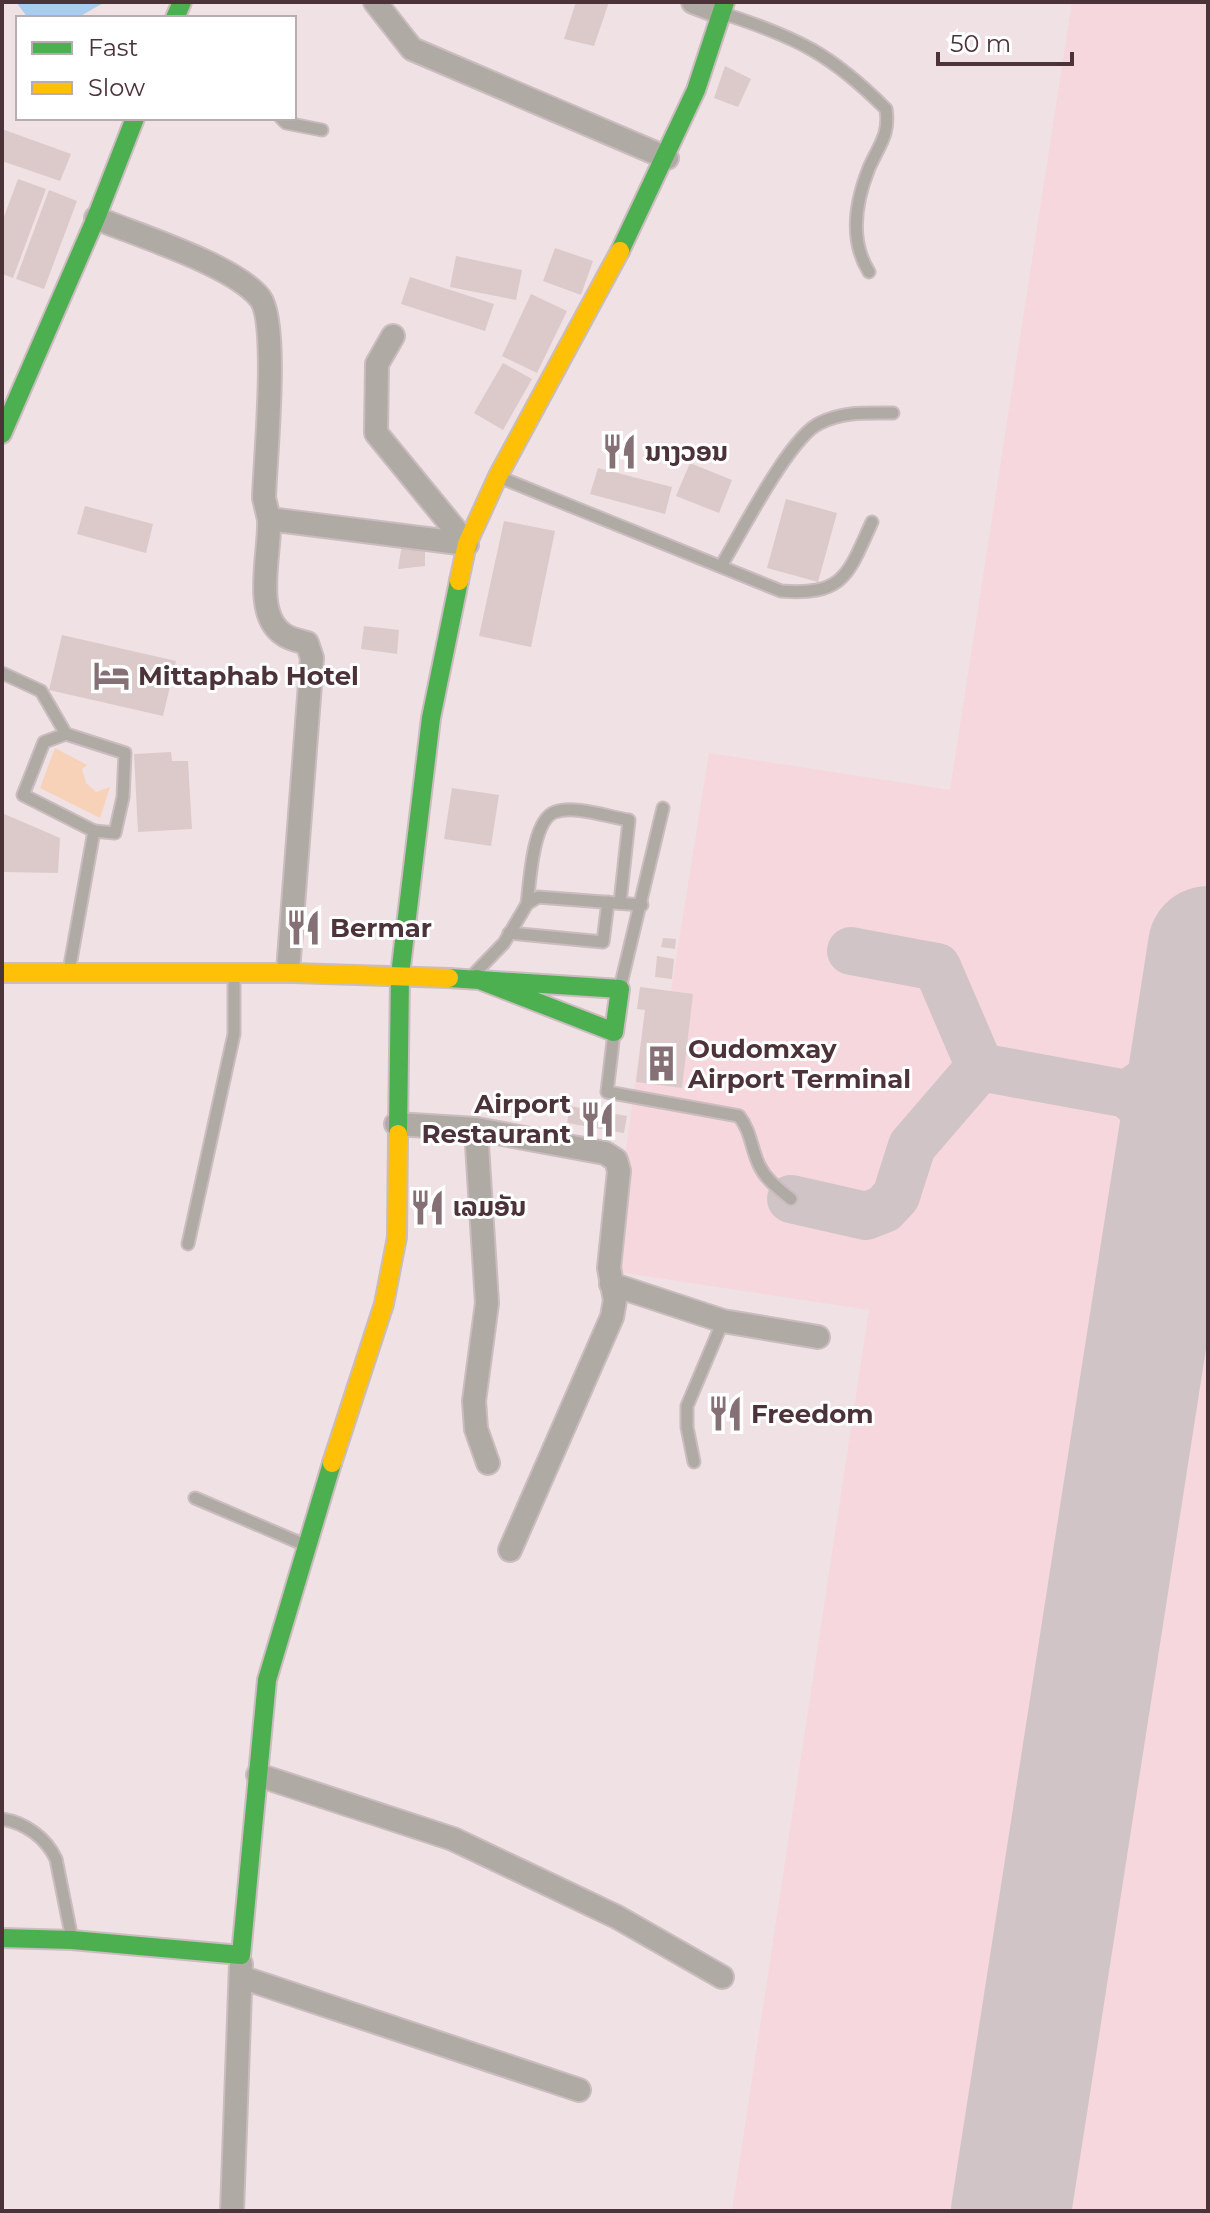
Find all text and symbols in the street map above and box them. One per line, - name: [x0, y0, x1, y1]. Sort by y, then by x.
- legend: [16, 16, 296, 120]
- scale bar: [938, 16, 1072, 66]
- text: 50 m: [950, 29, 1011, 58]
- text: Fast: [88, 33, 139, 62]
- text: Slow: [88, 73, 145, 102]
- restaurant icon: ນາງວອນ: [600, 433, 638, 471]
- place label: ນາງວອນ: [645, 436, 728, 468]
- hotel icon: Mittaphab Hotel: [93, 657, 131, 695]
- place label: Mittaphab Hotel: [138, 660, 359, 692]
- restaurant icon: Bermar: [285, 909, 323, 947]
- place label: Bermar: [330, 912, 432, 944]
- place label: Oudomxay Airport Terminal: [687, 1033, 911, 1095]
- building icon: Oudomxay Airport Terminal: [643, 1045, 681, 1083]
- place label: Airport Restaurant: [421, 1088, 571, 1150]
- restaurant icon: Airport Restaurant: [578, 1100, 616, 1138]
- restaurant icon: ເລມອັນ: [408, 1188, 446, 1226]
- place label: ເລມອັນ: [453, 1191, 526, 1223]
- restaurant icon: Freedom: [706, 1395, 744, 1433]
- place label: Freedom: [751, 1398, 873, 1430]

